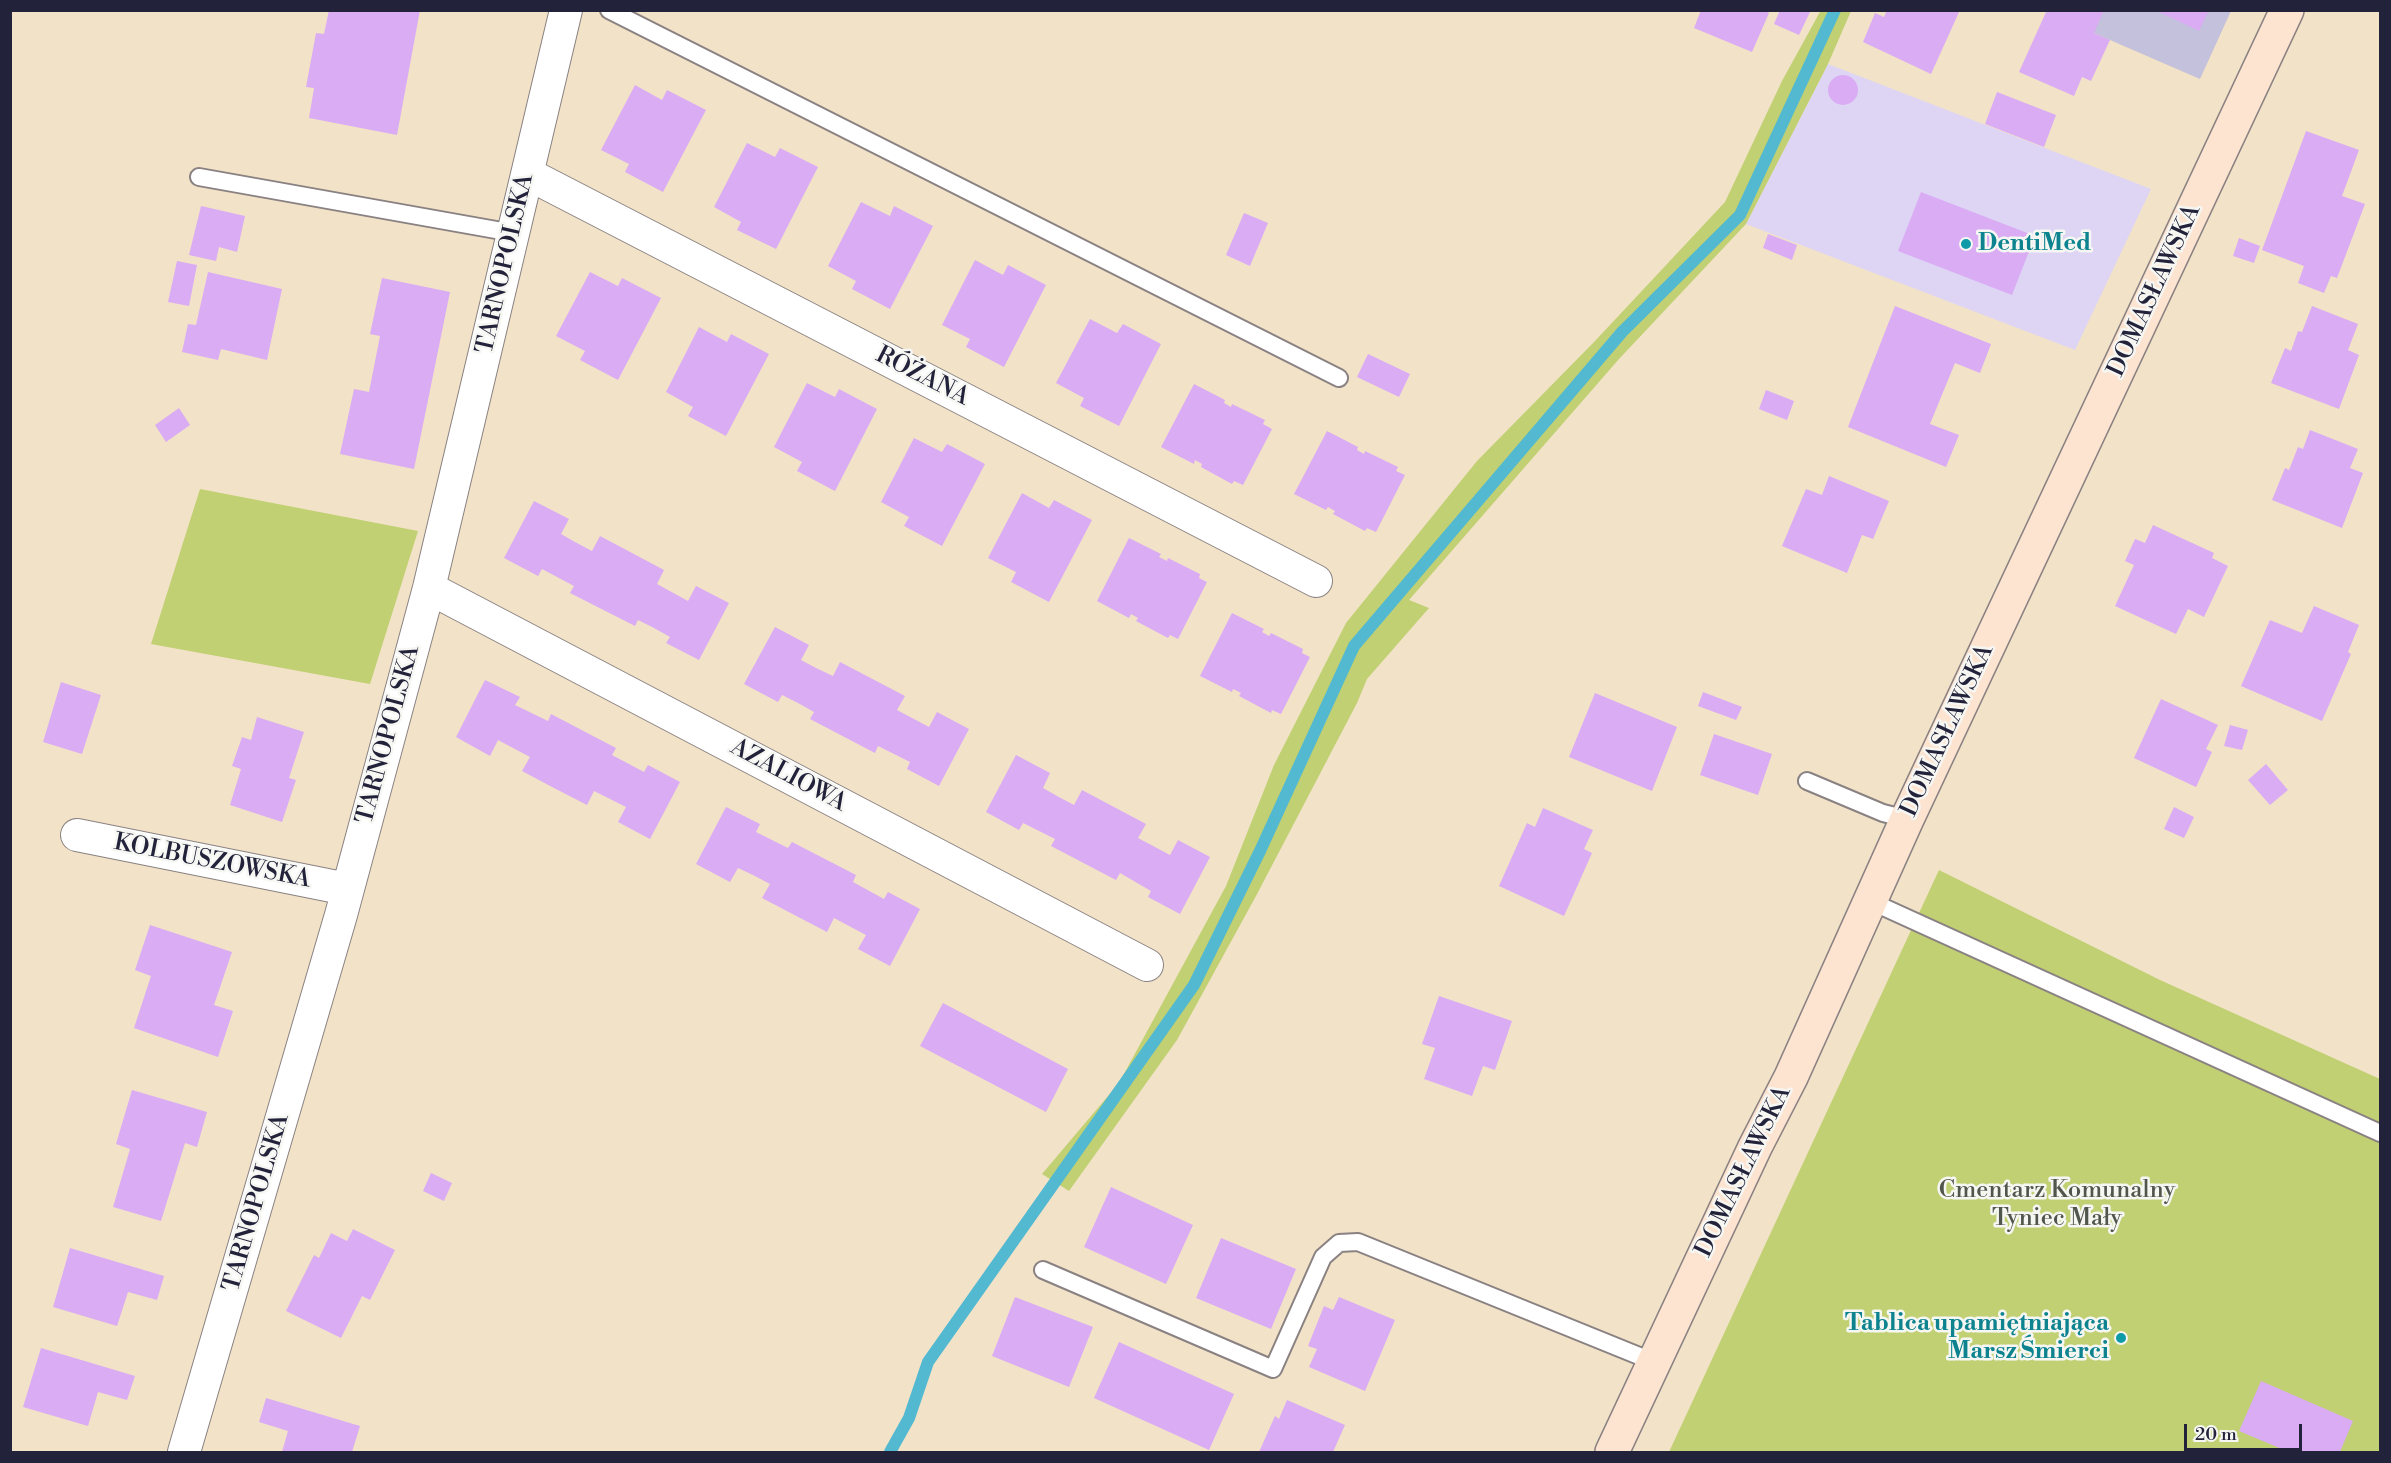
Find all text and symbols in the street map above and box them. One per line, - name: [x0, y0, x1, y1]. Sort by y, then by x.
- street label: TARNOPOLSKA: [471, 171, 541, 357]
- street label: DOMASŁAWSKA: [2102, 200, 2208, 382]
- place label: DentiMed: [1978, 230, 2091, 258]
- marker: DentiMed: [1959, 237, 1973, 251]
- street label: RÓŻANA: [870, 341, 974, 413]
- street label: DOMASŁAWSKA: [1895, 640, 2001, 822]
- street label: TARNOPOLSKA: [351, 643, 427, 827]
- street label: AZALIOWA: [725, 733, 851, 819]
- street label: KOLBUSZOWSKA: [111, 829, 313, 895]
- street label: DOMASŁAWSKA: [1690, 1082, 1798, 1262]
- street label: TARNOPOLSKA: [218, 1111, 296, 1295]
- park label: Cmentarz Komunalny Tyniec Mały: [1939, 1177, 2175, 1233]
- place label: Tablica upamiętniająca Marsz Śmierci: [1845, 1310, 2109, 1366]
- marker: Tablica upamiętniająca Marsz Śmierci: [2114, 1331, 2128, 1345]
- scale bar: [2187, 1412, 2306, 1450]
- text: 20 m: [2195, 1423, 2237, 1446]

